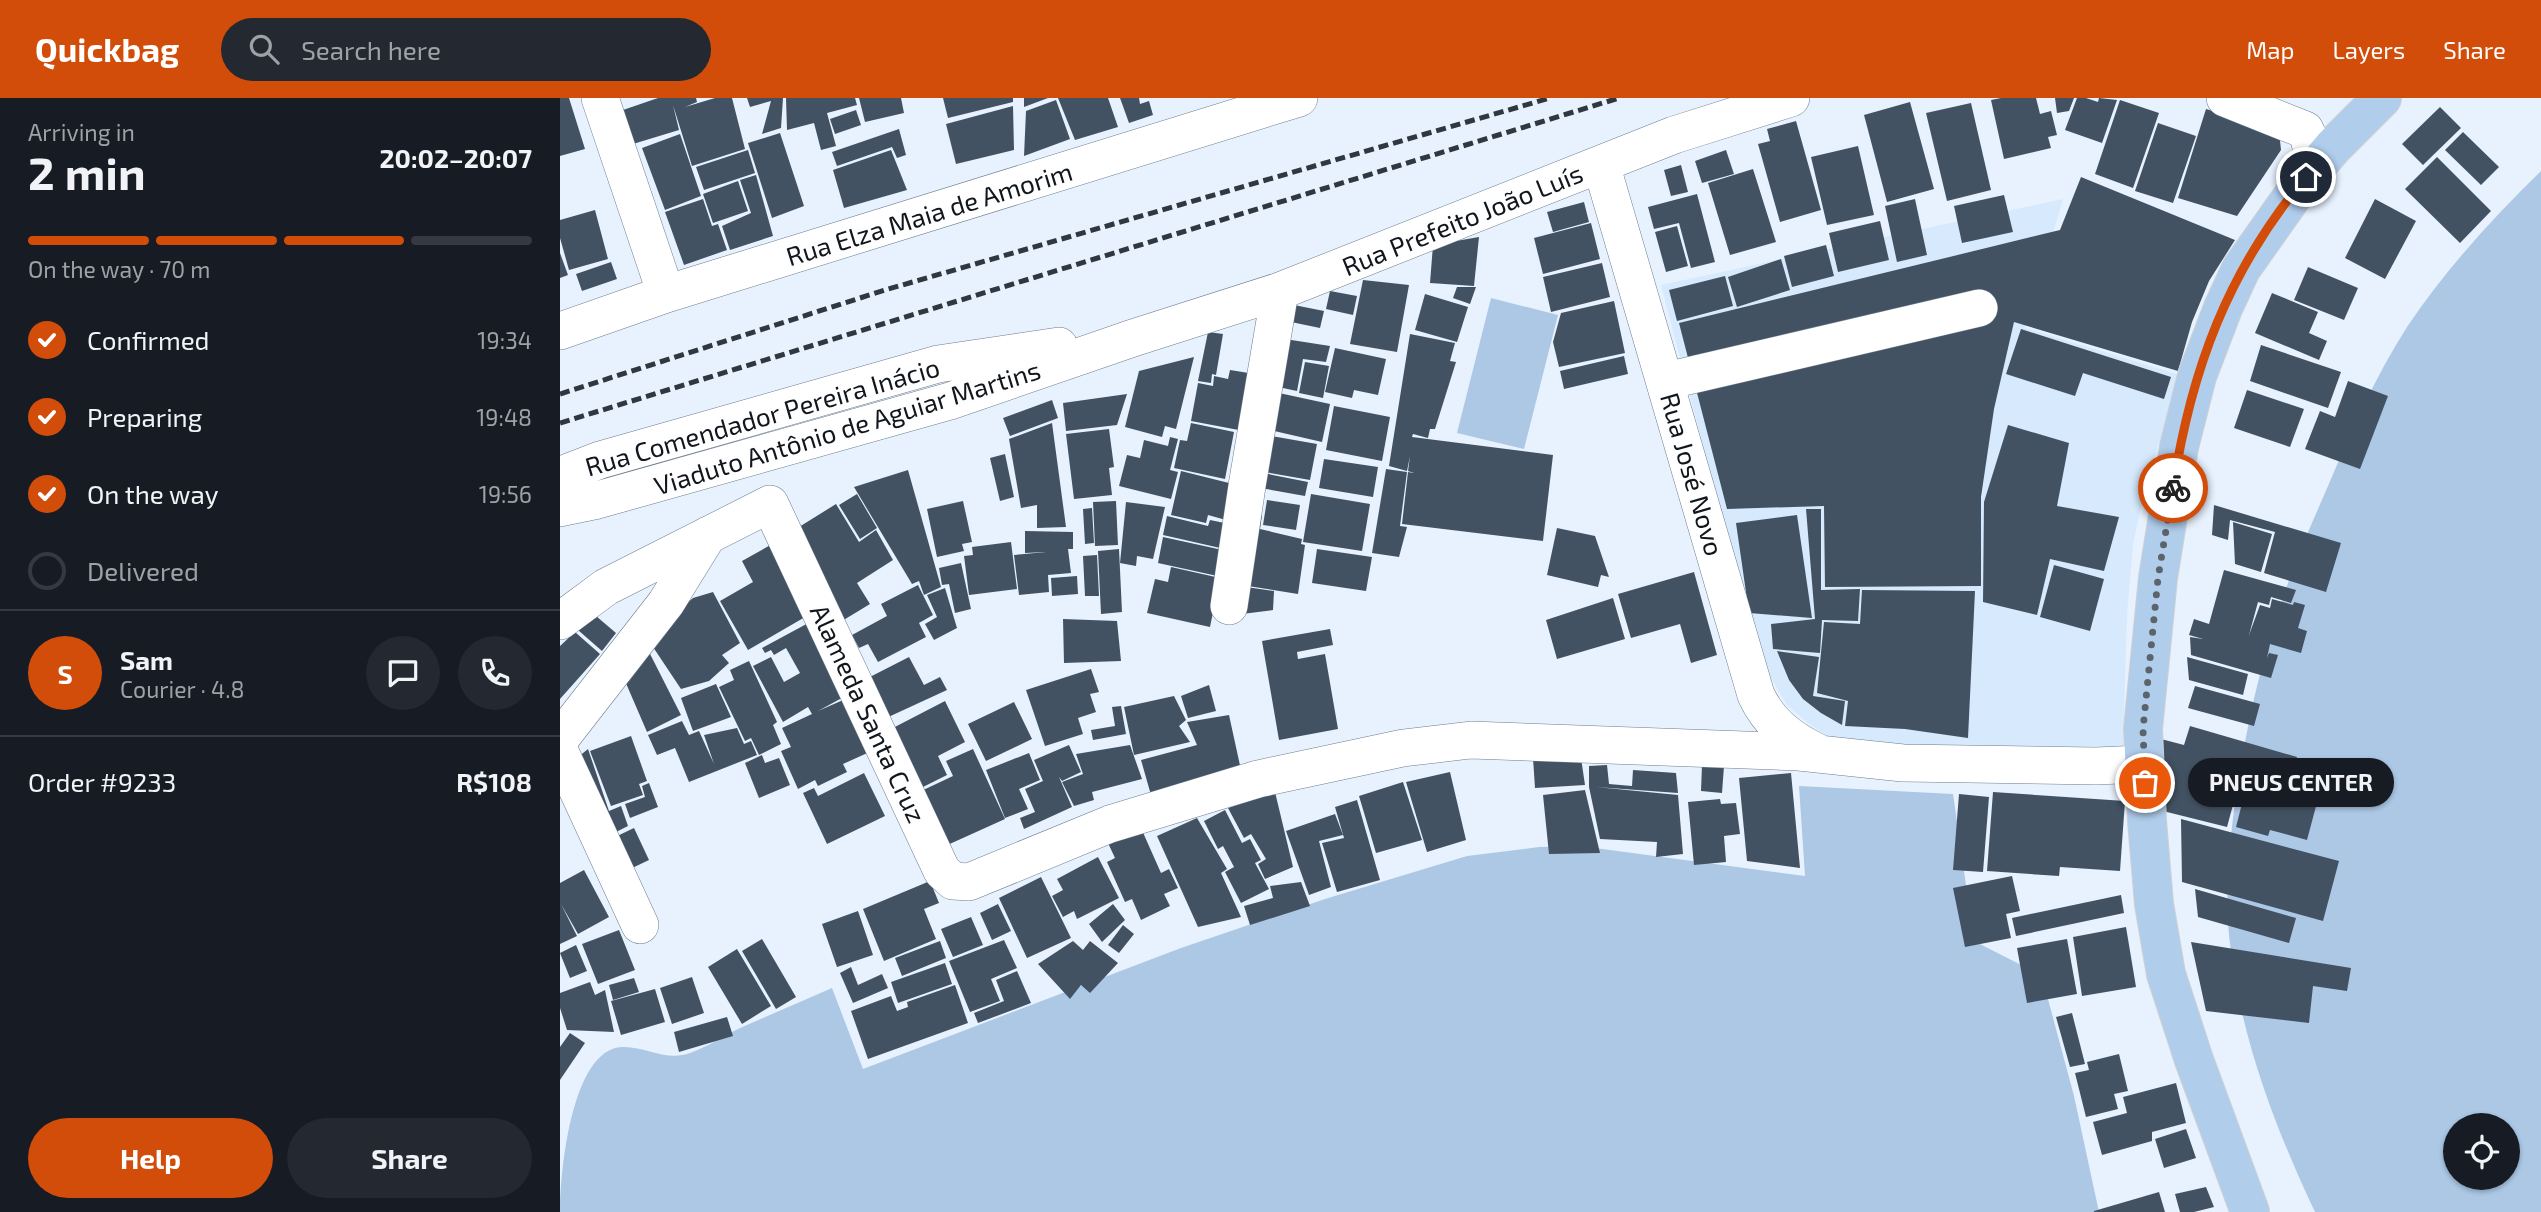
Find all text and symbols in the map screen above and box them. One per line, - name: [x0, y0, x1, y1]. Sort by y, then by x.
- search box: [221, 18, 711, 81]
- text: Quickbag: [35, 29, 179, 69]
- icon: search: [245, 30, 283, 68]
- text: Search here: [301, 34, 441, 65]
- text: Map: [2246, 35, 2294, 64]
- text: Layers: [2332, 35, 2405, 64]
- text: Share: [2443, 35, 2506, 64]
- text: Arriving in: [28, 118, 135, 146]
- text: 20:02–20:07: [379, 142, 532, 173]
- text: 2 min: [28, 144, 146, 199]
- pin: [2276, 147, 2336, 207]
- street label: Rua Elza Maia de Amorim: [782, 155, 1076, 271]
- street label: Rua Prefeito João Luís: [1337, 157, 1587, 281]
- icon: home: [2287, 158, 2325, 196]
- text: On the way · 70 m: [28, 255, 210, 283]
- icon: check: [28, 321, 66, 359]
- text: Confirmed: [87, 324, 210, 355]
- text: 19:34: [477, 326, 532, 354]
- street label: Rua Comendador Pereira Inácio: [581, 350, 943, 482]
- street label: Viaduto Antônio de Aguiar Martins: [650, 353, 1044, 501]
- street label: Rua José Novo: [1655, 389, 1731, 559]
- icon: check: [28, 398, 66, 436]
- text: Preparing: [87, 401, 202, 432]
- text: 19:48: [476, 403, 532, 431]
- courier: [2138, 453, 2208, 523]
- icon: bike: [2154, 469, 2192, 507]
- icon: check: [28, 475, 66, 513]
- text: On the way: [87, 478, 218, 509]
- text: 19:56: [479, 480, 532, 508]
- text: Delivered: [87, 555, 199, 586]
- street label: Alameda Santa Cruz: [805, 599, 933, 827]
- button: chat: [366, 636, 440, 710]
- button: phone: [458, 636, 532, 710]
- text: Sam: [120, 644, 173, 675]
- text: S: [57, 658, 73, 689]
- text: Courier · 4.8: [120, 675, 244, 703]
- pin: [2115, 753, 2175, 813]
- callout: PNEUS CENTER: [2187, 758, 2394, 808]
- icon: bag: [2126, 764, 2164, 802]
- text: Order #9233: [28, 766, 176, 797]
- text: R$108: [456, 766, 532, 797]
- text: PNEUS CENTER: [2209, 768, 2373, 796]
- map controls: [2443, 1113, 2520, 1190]
- button: locate: [2443, 1113, 2520, 1190]
- button: Help: [28, 1118, 273, 1198]
- button: Share: [287, 1118, 532, 1198]

